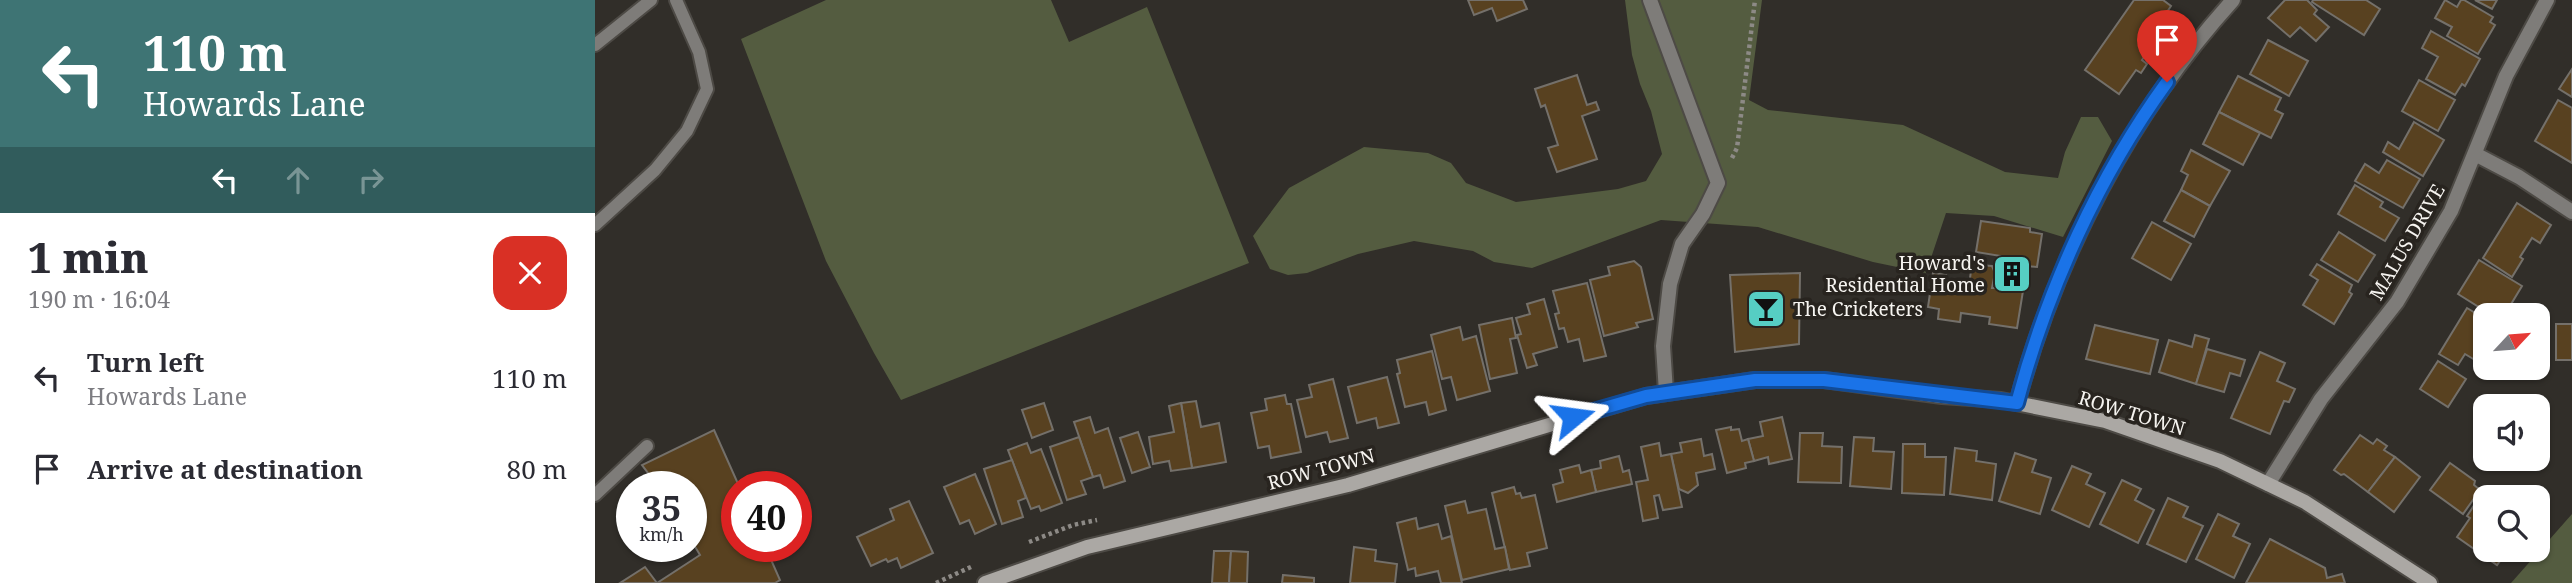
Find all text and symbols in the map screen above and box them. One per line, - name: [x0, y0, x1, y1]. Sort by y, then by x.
- pin: [2137, 10, 2197, 82]
- text: 110 m: [143, 19, 287, 85]
- icon: arrive: [2148, 21, 2186, 59]
- icon: left: [28, 28, 119, 119]
- text: Howards Lane: [143, 82, 366, 125]
- icon: left: [206, 161, 244, 199]
- icon: ahead: [279, 161, 317, 199]
- icon: right: [352, 161, 390, 199]
- street label: MALUS DRIVE: [2363, 179, 2451, 305]
- text: 1 min: [28, 228, 149, 285]
- button: close: [493, 236, 567, 310]
- place label: Howard's Residential Home: [1825, 250, 1985, 298]
- building icon: Howard's Residential Home: [1991, 253, 2033, 295]
- text: 190 m · 16:04: [28, 283, 170, 315]
- bar icon: The Cricketers: [1745, 288, 1787, 330]
- place label: The Cricketers: [1793, 296, 1923, 322]
- north arrow: [2473, 303, 2550, 380]
- map controls: [2473, 303, 2550, 562]
- text: Turn left: [87, 344, 204, 380]
- icon: left: [28, 359, 66, 397]
- text: 110 m: [492, 360, 567, 396]
- text: Howards Lane: [87, 380, 247, 412]
- position arrow: [1536, 380, 1610, 454]
- street label: ROW TOWN: [2076, 384, 2188, 442]
- button: sound: [2473, 394, 2550, 471]
- street label: ROW TOWN: [1265, 442, 1377, 496]
- icon: arrive: [28, 450, 66, 488]
- text: Arrive at destination: [87, 451, 363, 487]
- text: 80 m: [507, 451, 567, 487]
- speed limit sign: 40: [721, 471, 812, 562]
- text: 35: [642, 484, 681, 531]
- button: search: [2473, 485, 2550, 562]
- text: km/h: [639, 522, 684, 546]

